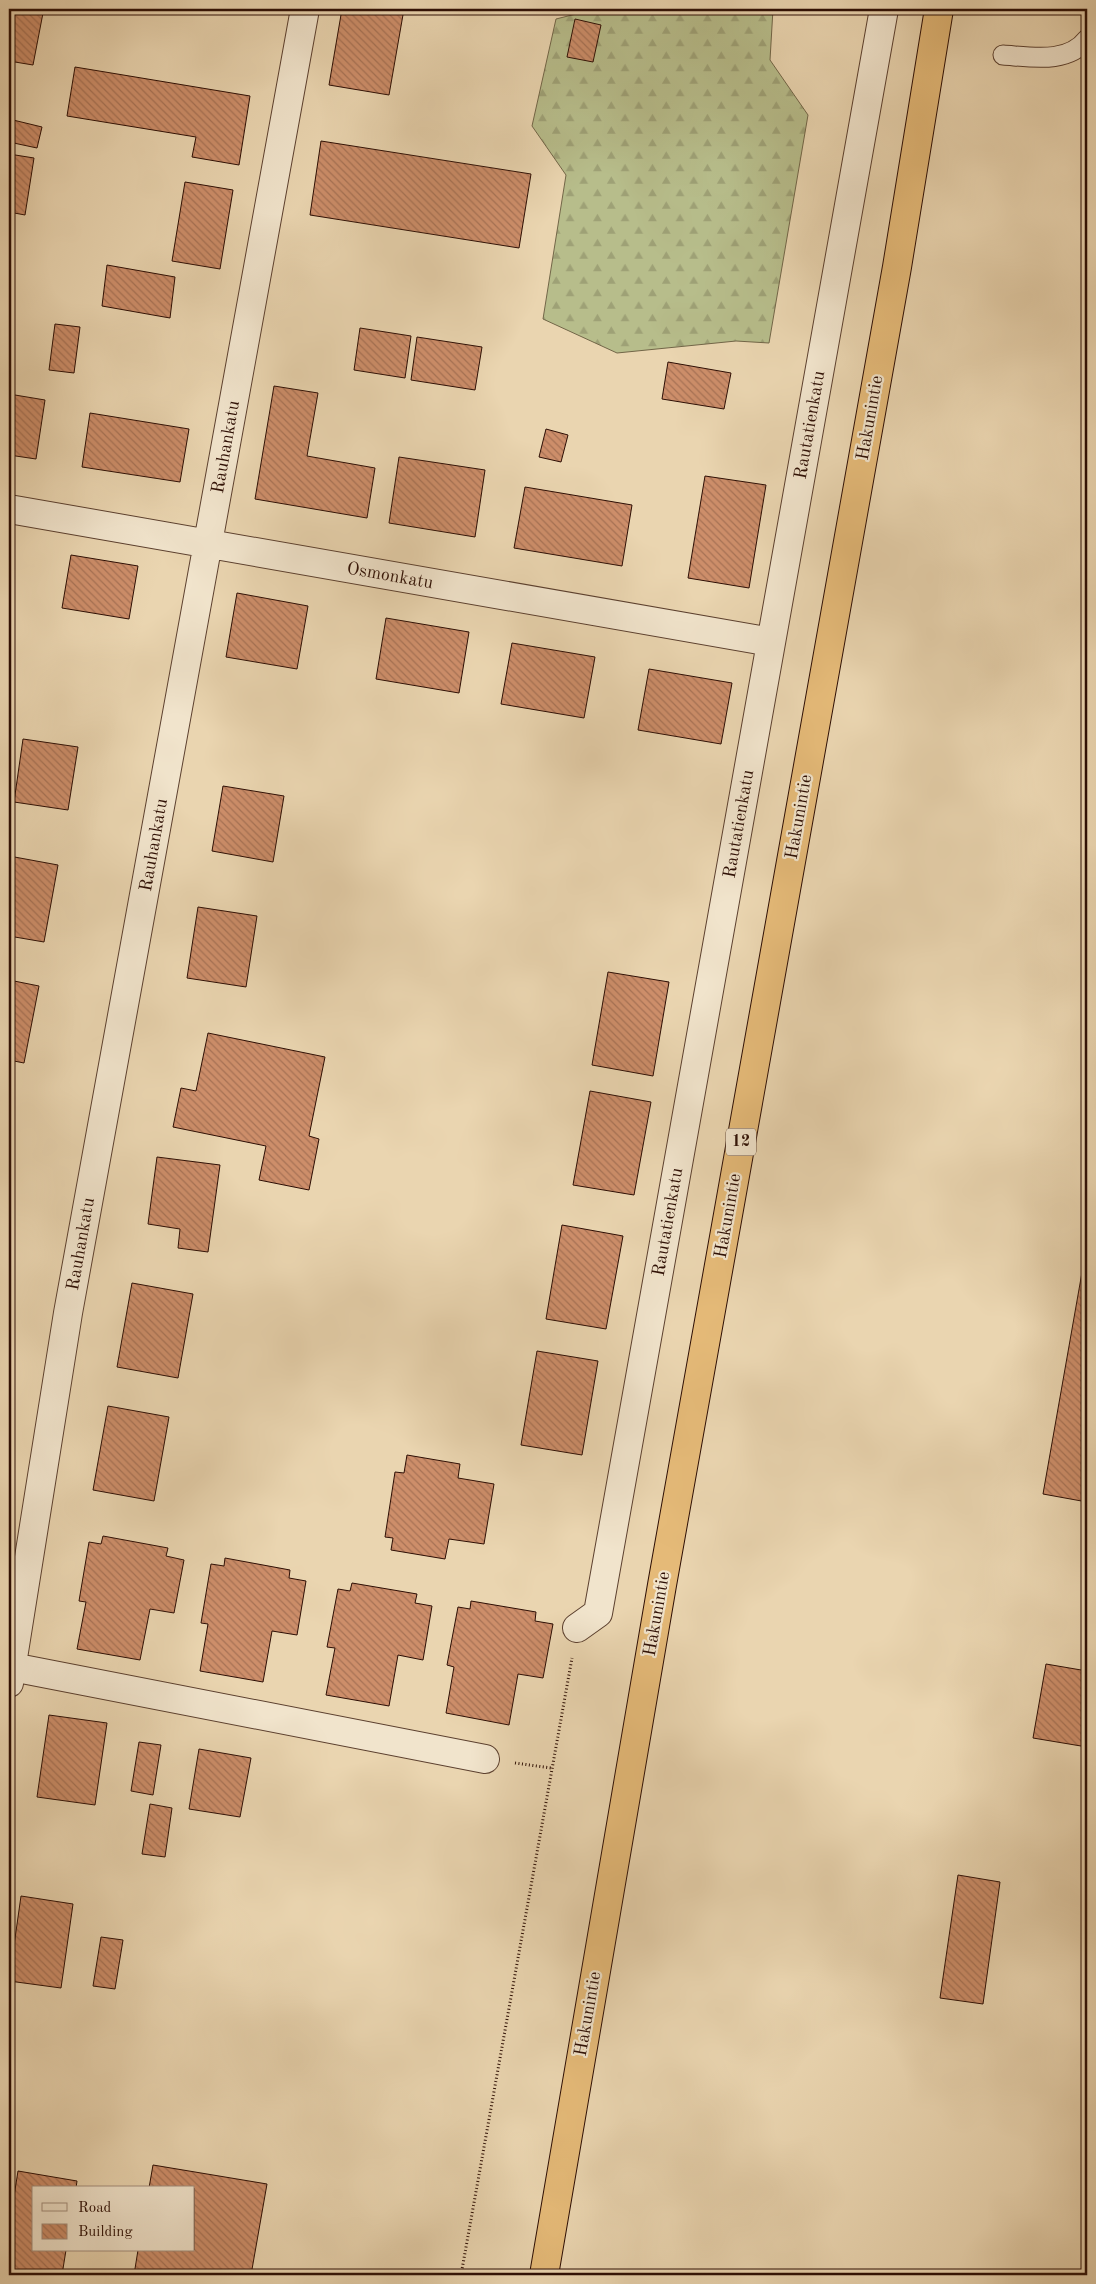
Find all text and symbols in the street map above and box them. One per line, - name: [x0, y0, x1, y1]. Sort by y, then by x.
- street label: Rautatienkatu: [792, 369, 828, 481]
- street label: Hakunintie: [854, 374, 886, 462]
- street label: Rauhankatu: [209, 399, 243, 495]
- street label: Osmonkatu: [345, 560, 435, 593]
- street label: Rautatienkatu: [721, 768, 757, 880]
- street label: Hakunintie: [783, 773, 815, 861]
- street label: Rauhankatu: [137, 797, 171, 893]
- road number: 12: [726, 1128, 756, 1156]
- street label: Rautatienkatu: [650, 1166, 686, 1278]
- street label: Hakunintie: [712, 1172, 744, 1260]
- street label: Rauhankatu: [64, 1196, 98, 1292]
- street label: Hakunintie: [641, 1570, 673, 1658]
- street label: Hakunintie: [572, 1970, 604, 2058]
- legend: [32, 2186, 195, 2252]
- text: Road: [78, 2201, 112, 2216]
- text: Building: [78, 2225, 133, 2240]

